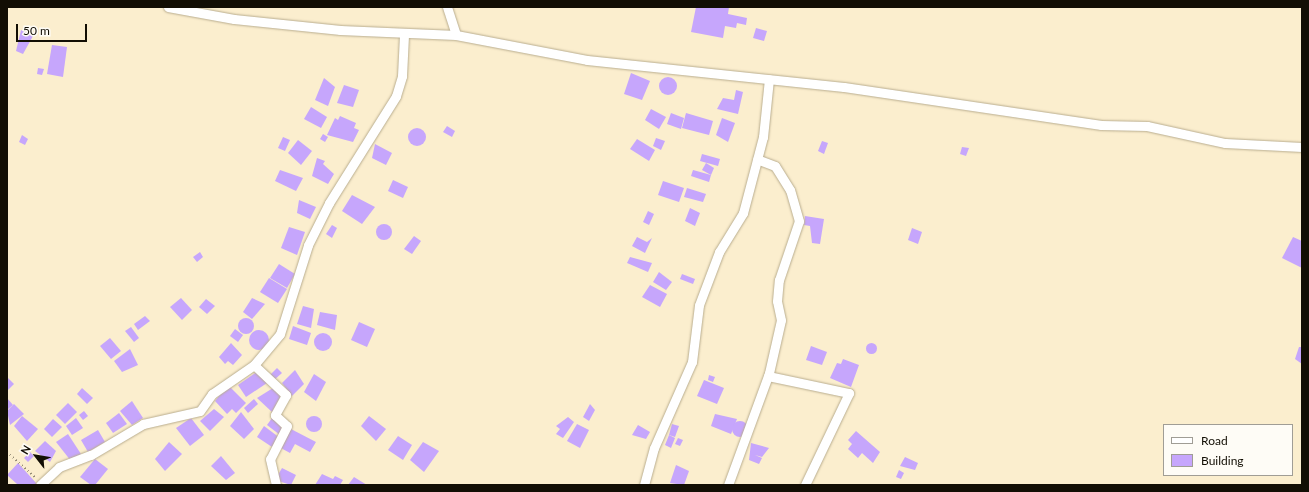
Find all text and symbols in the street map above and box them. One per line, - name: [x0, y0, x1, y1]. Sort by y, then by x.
- scale bar: [18, 16, 89, 42]
- text: 50 m: [23, 23, 50, 38]
- legend: [1163, 424, 1293, 476]
- text: Road: [1201, 433, 1228, 448]
- north arrow: [16, 436, 56, 476]
- text: N: [18, 443, 33, 457]
- text: Building: [1201, 453, 1244, 468]

